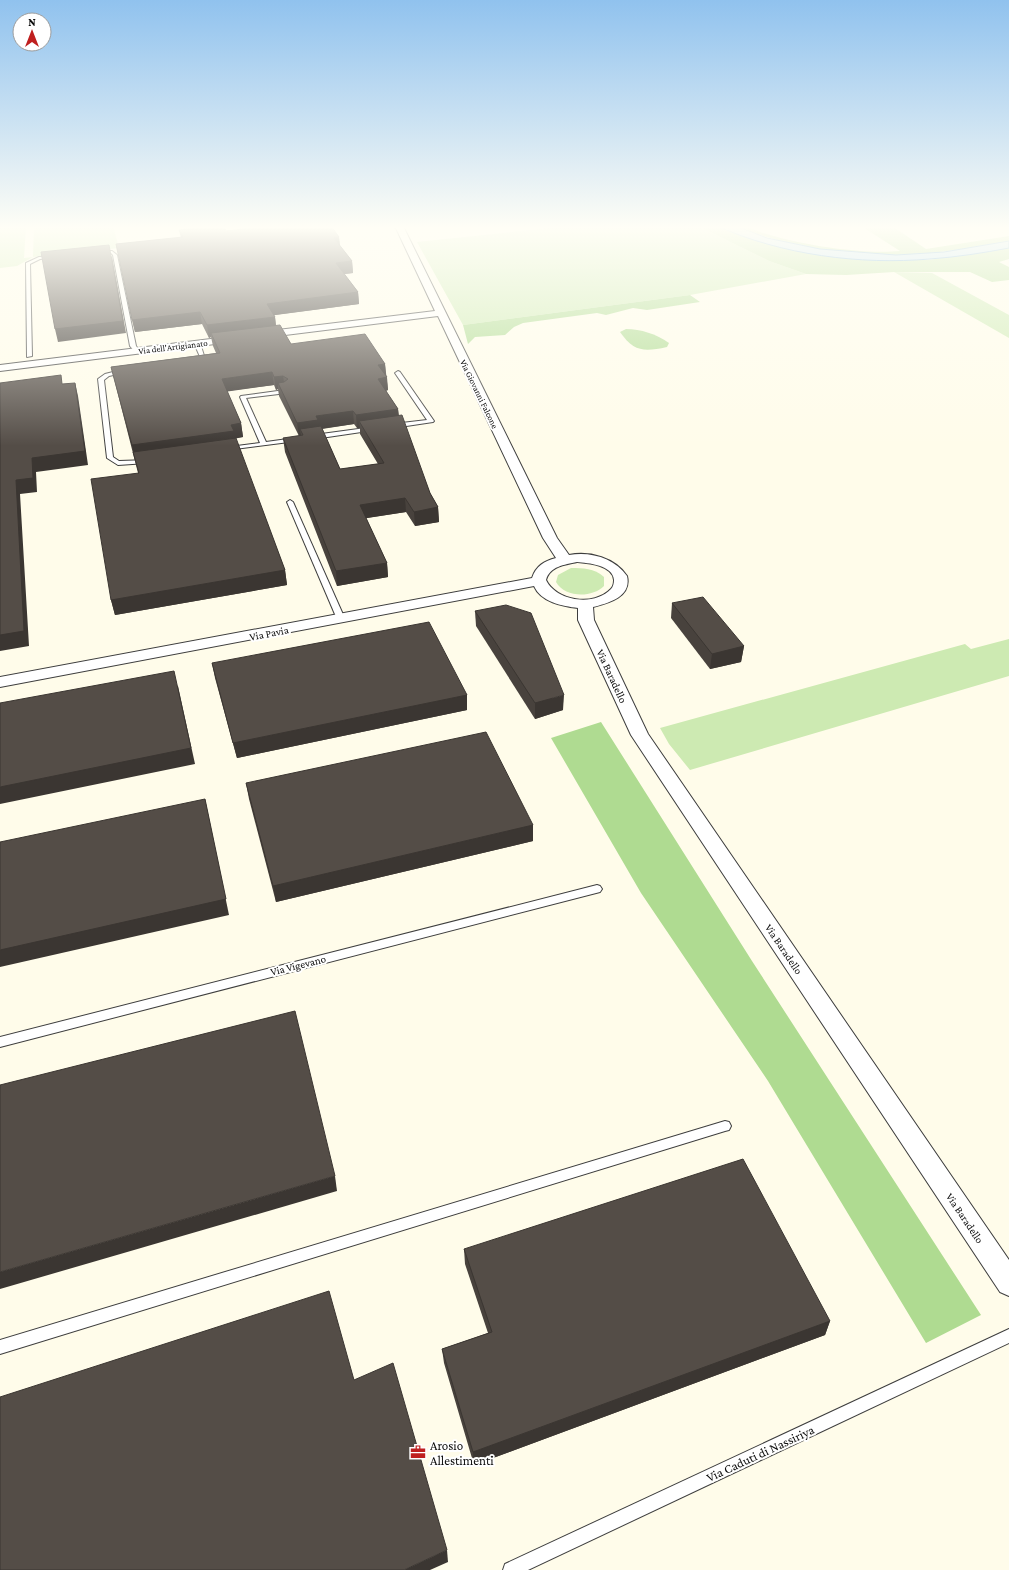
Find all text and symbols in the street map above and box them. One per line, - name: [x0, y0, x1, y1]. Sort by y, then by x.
- north arrow: [12, 12, 52, 52]
- text: N: [28, 16, 36, 28]
- street label: Via dell'Artigianato: [138, 338, 209, 356]
- street label: Via Giovanni Falcone: [458, 358, 500, 430]
- street label: Via Pavia: [248, 623, 290, 643]
- street label: Via Baradello: [594, 647, 630, 705]
- street label: Via Baradello: [763, 922, 805, 977]
- street label: Via Vigevano: [269, 952, 328, 979]
- street label: Via Baradello: [944, 1191, 986, 1246]
- street label: Via Caduti di Nassiriya: [704, 1422, 817, 1485]
- place label: Arosio Allestimenti: [430, 1438, 494, 1468]
- office icon: Arosio Allestimenti: [409, 1443, 427, 1461]

